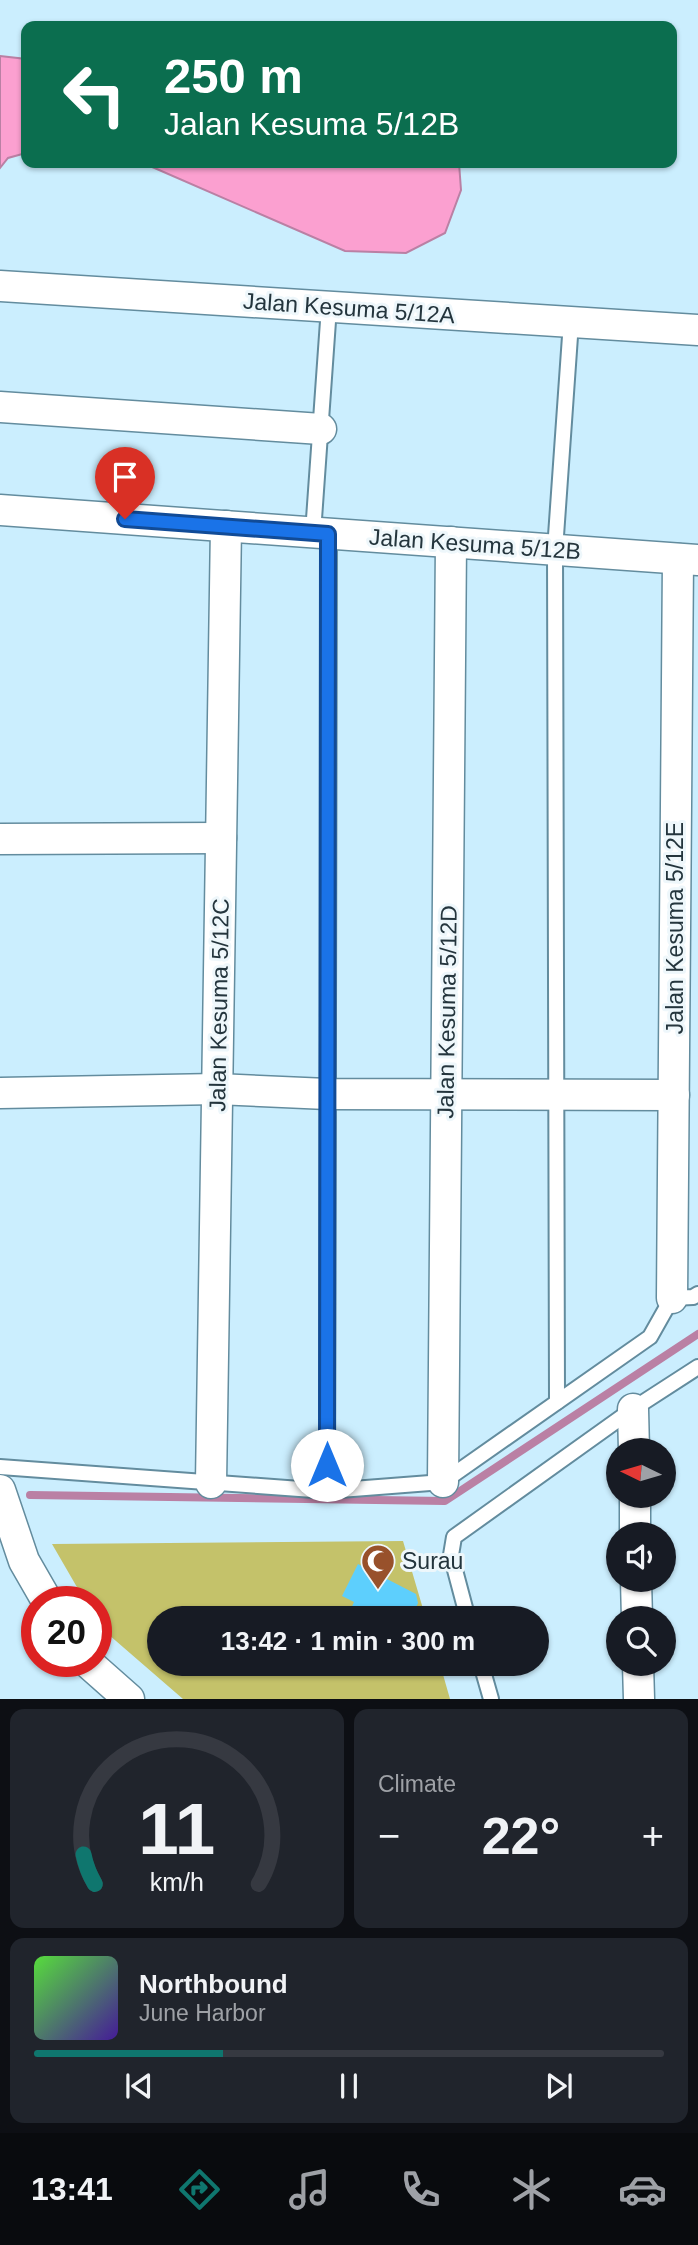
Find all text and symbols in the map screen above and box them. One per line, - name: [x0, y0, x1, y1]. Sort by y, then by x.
- icon: left: [49, 49, 140, 140]
- text: 250 m: [164, 49, 303, 103]
- text: Jalan Kesuma 5/12B: [164, 106, 459, 142]
- street label: Jalan Kesuma 5/12A: [242, 288, 456, 328]
- pin: [95, 447, 155, 519]
- icon: arrive: [106, 458, 144, 496]
- street label: Jalan Kesuma 5/12B: [368, 524, 582, 564]
- street label: Jalan Kesuma 5/12E: [662, 822, 688, 1034]
- street label: Jalan Kesuma 5/12C: [204, 898, 234, 1112]
- street label: Jalan Kesuma 5/12D: [432, 905, 462, 1119]
- position arrow: [290, 1428, 364, 1502]
- north arrow: [606, 1438, 676, 1508]
- map controls: [606, 1438, 676, 1676]
- button: sound: [606, 1522, 676, 1592]
- mosque icon: Surau: [359, 1542, 397, 1591]
- place label: Surau: [402, 1548, 463, 1574]
- speed limit sign: 20: [21, 1586, 112, 1677]
- button: search: [606, 1606, 676, 1676]
- text: 13:42 · 1 min · 300 m: [221, 1626, 475, 1656]
- text: Climate: [378, 1771, 456, 1797]
- text: 11: [139, 1789, 215, 1870]
- text: 22°: [482, 1807, 560, 1865]
- text: −: [378, 1815, 400, 1857]
- text: +: [642, 1815, 664, 1857]
- text: km/h: [150, 1868, 204, 1896]
- text: Northbound: [139, 1969, 288, 1999]
- text: June Harbor: [139, 2000, 266, 2026]
- icon: previous: [120, 2067, 158, 2105]
- icon: pause: [330, 2067, 368, 2105]
- icon: next: [540, 2067, 578, 2105]
- icon: directions: [175, 2165, 224, 2214]
- icon: music: [285, 2165, 334, 2214]
- icon: phone: [396, 2165, 445, 2214]
- icon: climate: [507, 2165, 556, 2214]
- icon: car: [618, 2165, 667, 2214]
- text: 13:41: [31, 2171, 113, 2207]

